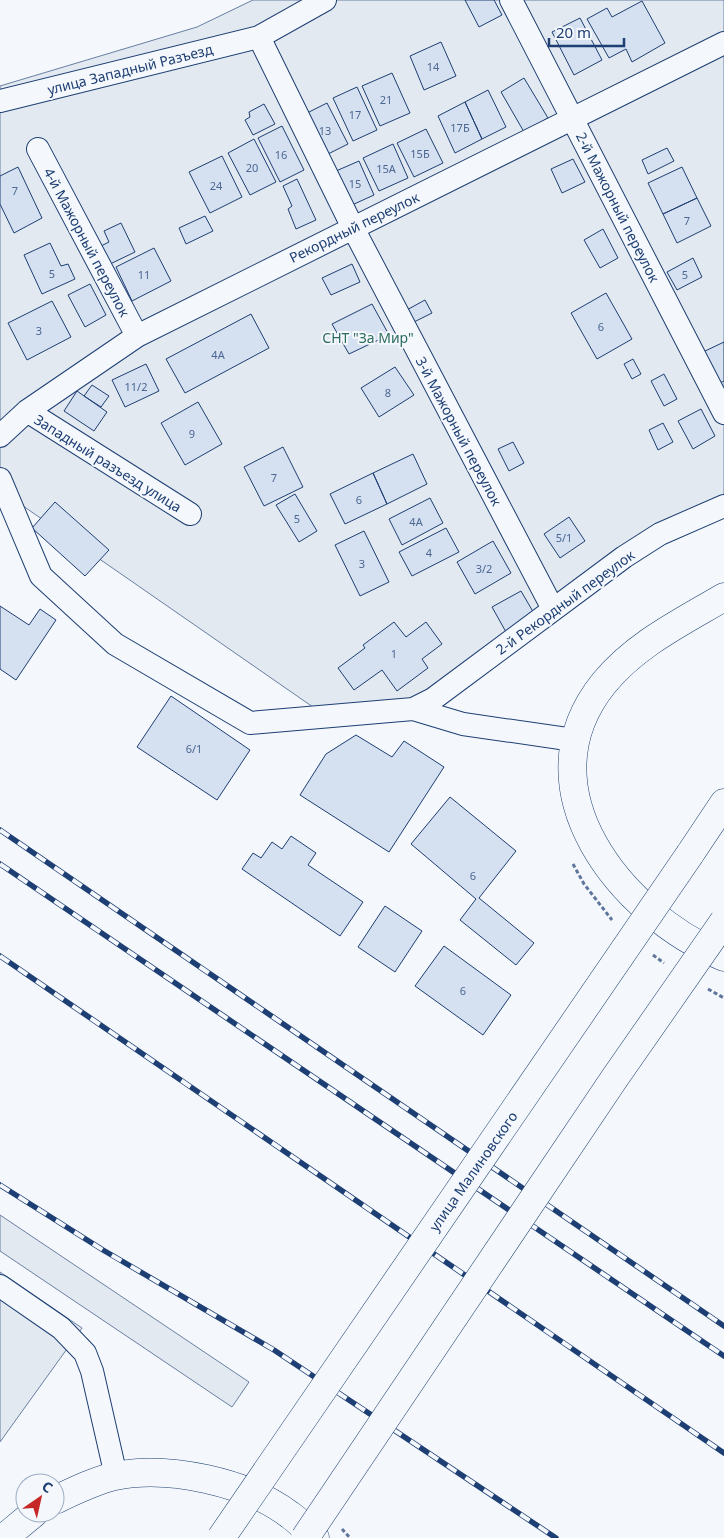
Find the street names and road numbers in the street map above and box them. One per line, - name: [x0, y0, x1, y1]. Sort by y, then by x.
- street label: улица Западный Разъезд: [45, 39, 215, 99]
- street label: 2-й Мажорный переулок: [572, 129, 664, 286]
- street label: 4-й Мажорный переулок: [40, 164, 135, 320]
- street label: Рекордный переулок: [286, 187, 423, 267]
- street label: 3-й Мажорный переулок: [412, 353, 507, 509]
- street label: Западный разъезд улица: [31, 410, 185, 516]
- street label: 2-й Рекордный переулок: [492, 545, 639, 659]
- street label: улица Малиновского: [424, 1107, 522, 1235]

